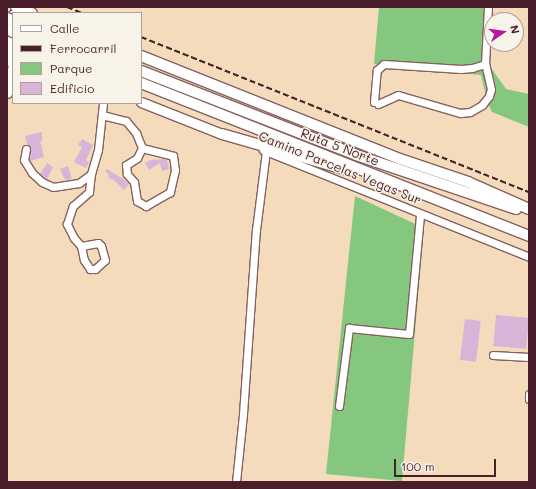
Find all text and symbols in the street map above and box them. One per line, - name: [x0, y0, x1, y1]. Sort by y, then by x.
- legend: [12, 12, 142, 104]
- north arrow: [484, 12, 524, 52]
- text: Calle: [50, 20, 80, 36]
- text: N: [507, 24, 523, 35]
- text: Ferrocarril: [50, 40, 117, 56]
- text: Parque: [50, 60, 93, 76]
- text: Edificio: [50, 80, 94, 96]
- street label: Ruta 5 Norte: [299, 125, 381, 169]
- street label: Camino Parcelas Vegas Sur: [256, 128, 424, 208]
- scale bar: [396, 451, 498, 477]
- text: 100 m: [401, 458, 435, 474]

